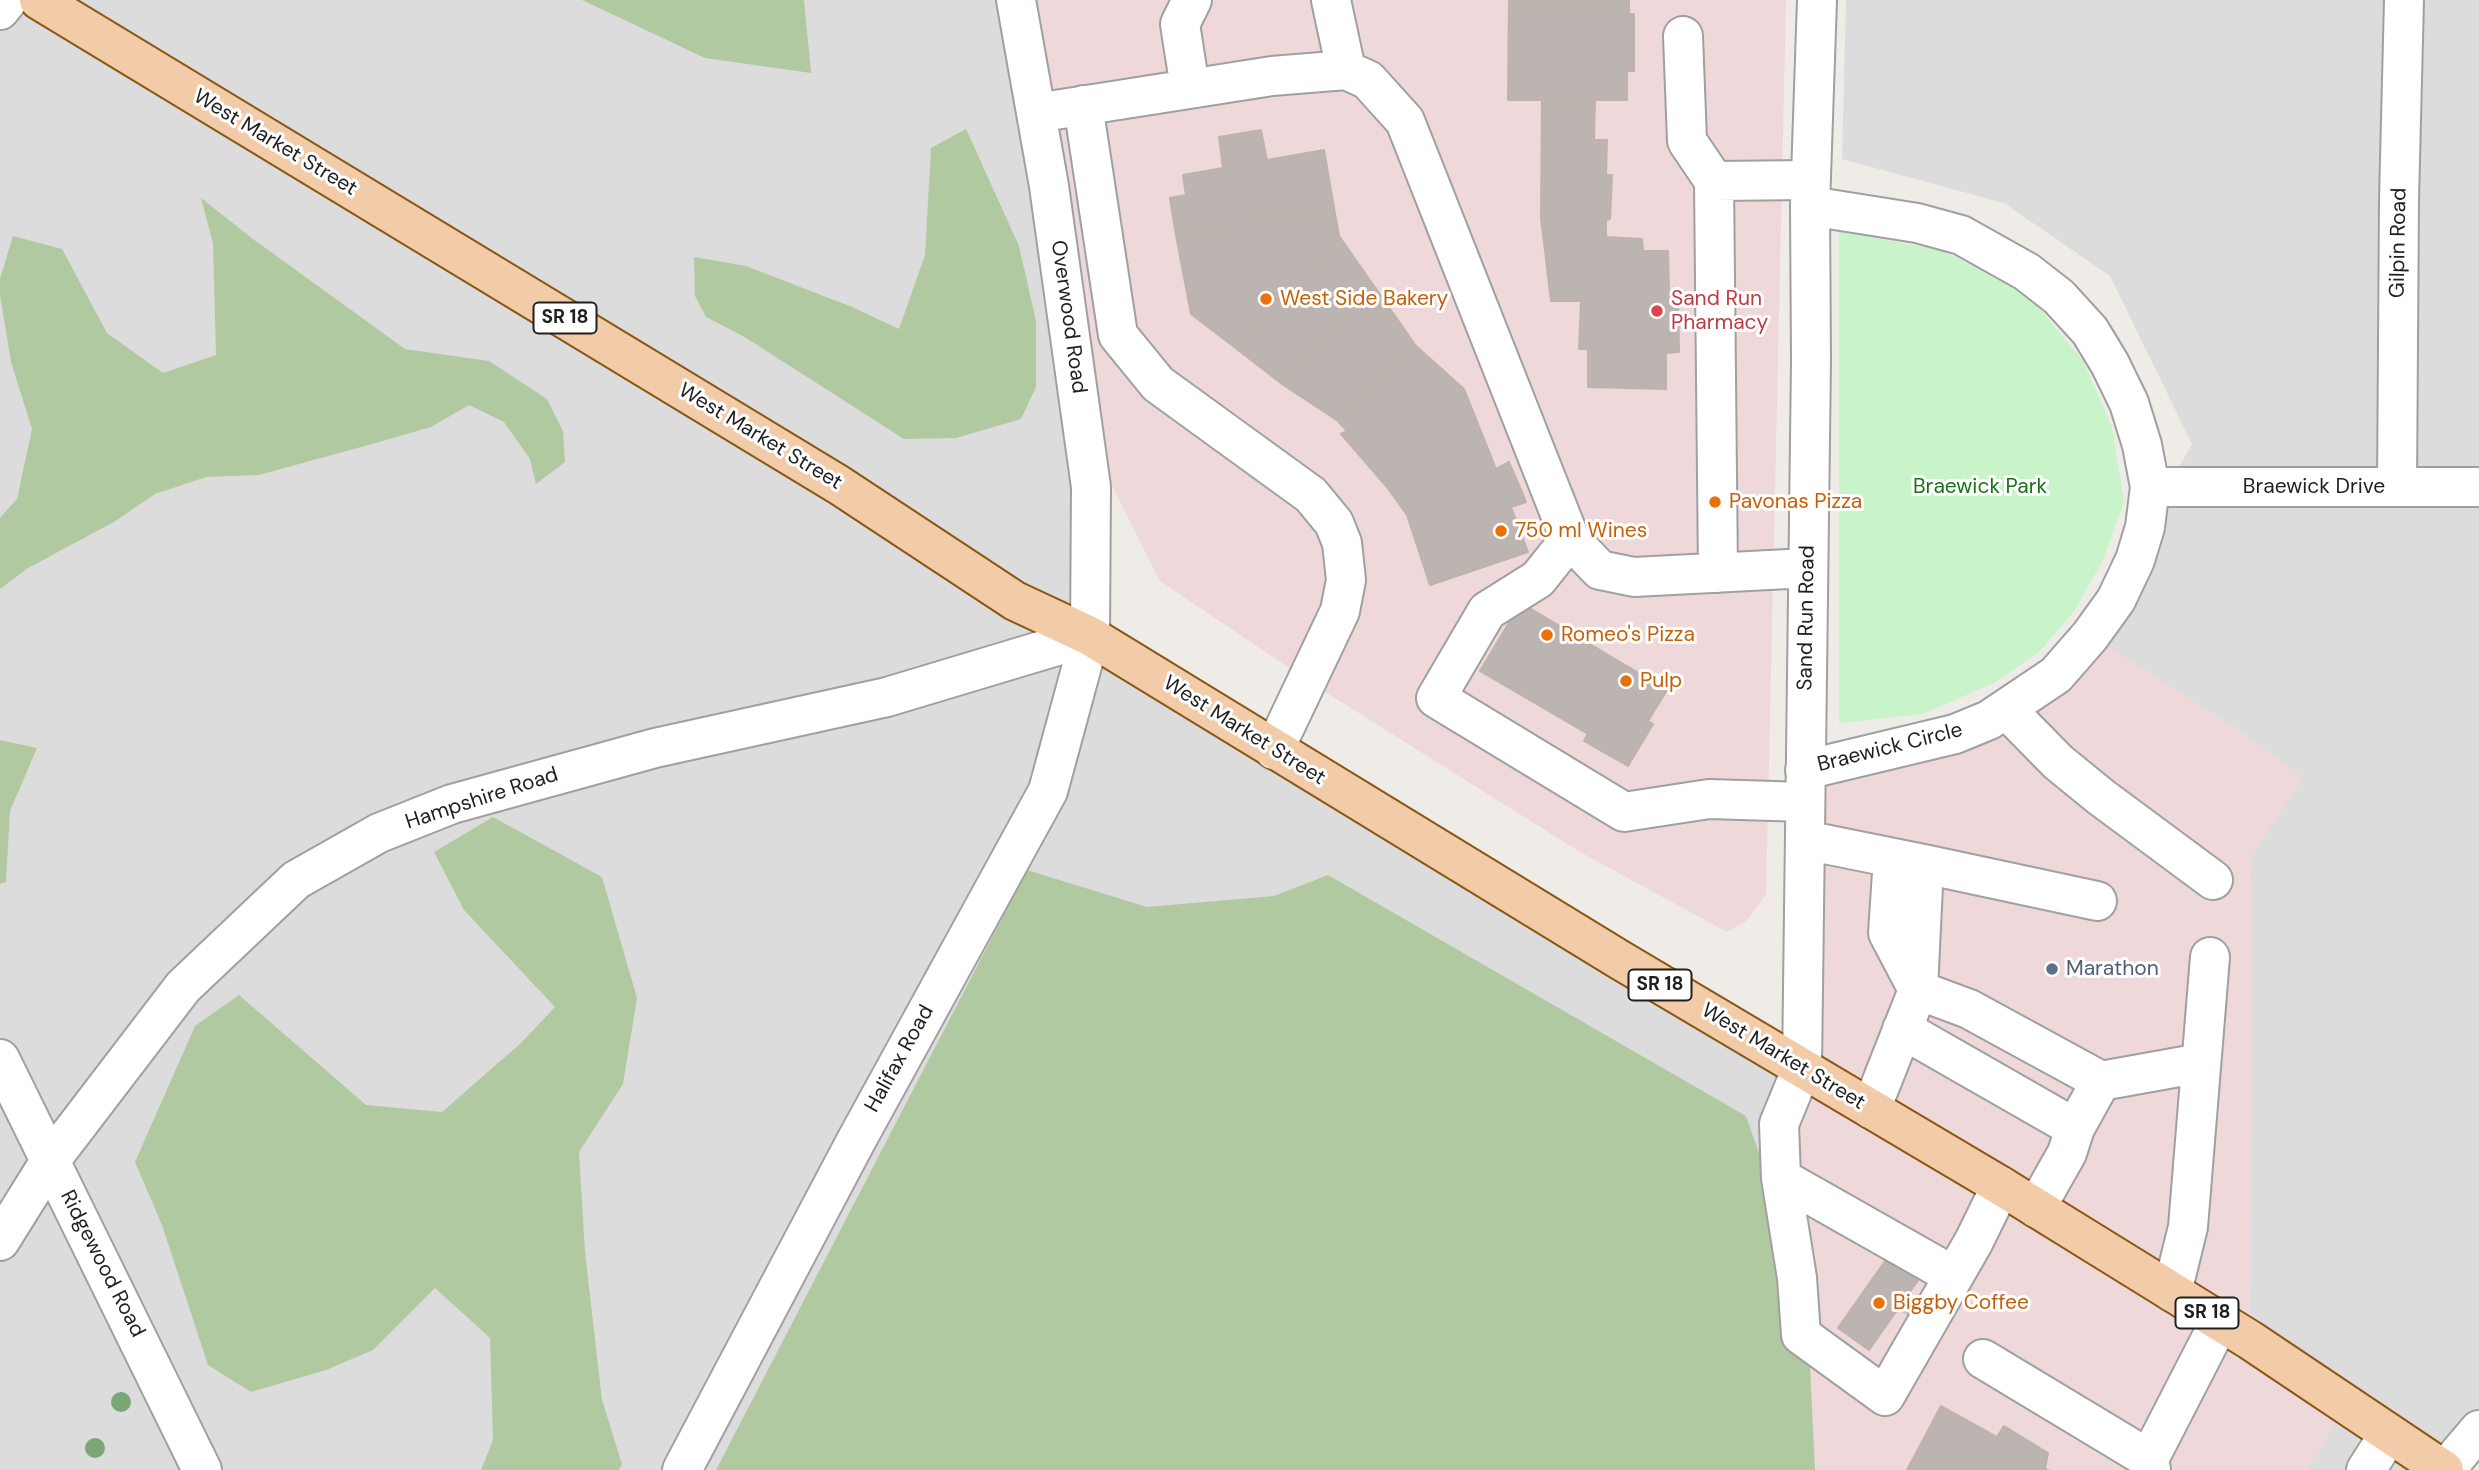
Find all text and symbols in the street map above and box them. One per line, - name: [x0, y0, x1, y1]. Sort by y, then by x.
- street label: West Market Street: [189, 84, 361, 202]
- street label: Gilpin Road: [2385, 188, 2413, 298]
- street label: Overwood Road: [1045, 239, 1091, 395]
- place label: West Side Bakery: [1280, 286, 1448, 312]
- place label: Sand Run Pharmacy: [1671, 286, 1768, 336]
- marker: West Side Bakery: [1258, 291, 1274, 307]
- road number: SR 18: [534, 302, 596, 334]
- marker: Sand Run Pharmacy: [1649, 303, 1665, 319]
- street label: West Market Street: [674, 378, 846, 496]
- park label: Braewick Park: [1913, 474, 2047, 500]
- street label: Braewick Drive: [2243, 474, 2385, 500]
- place label: Pavonas Pizza: [1729, 489, 1862, 515]
- marker: Pavonas Pizza: [1707, 494, 1723, 510]
- place label: 750 ml Wines: [1515, 518, 1647, 544]
- marker: 750 ml Wines: [1493, 523, 1509, 539]
- street label: Sand Run Road: [1793, 545, 1821, 691]
- place label: Romeo's Pizza: [1561, 622, 1695, 648]
- marker: Romeo's Pizza: [1539, 627, 1555, 643]
- place label: Pulp: [1640, 668, 1682, 694]
- street label: West Market Street: [1158, 671, 1330, 791]
- marker: Pulp: [1618, 673, 1634, 689]
- street label: Braewick Circle: [1815, 718, 1965, 778]
- street label: Hampshire Road: [402, 762, 562, 836]
- place label: Marathon: [2066, 956, 2159, 982]
- marker: Marathon: [2044, 961, 2060, 977]
- road number: SR 18: [1628, 970, 1692, 1001]
- street label: West Market Street: [1697, 998, 1869, 1116]
- street label: Halifax Road: [860, 1001, 940, 1117]
- street label: Ridgewood Road: [54, 1186, 150, 1342]
- place label: Biggby Coffee: [1893, 1290, 2029, 1316]
- marker: Biggby Coffee: [1871, 1295, 1887, 1311]
- road number: SR 18: [2176, 1298, 2238, 1329]

